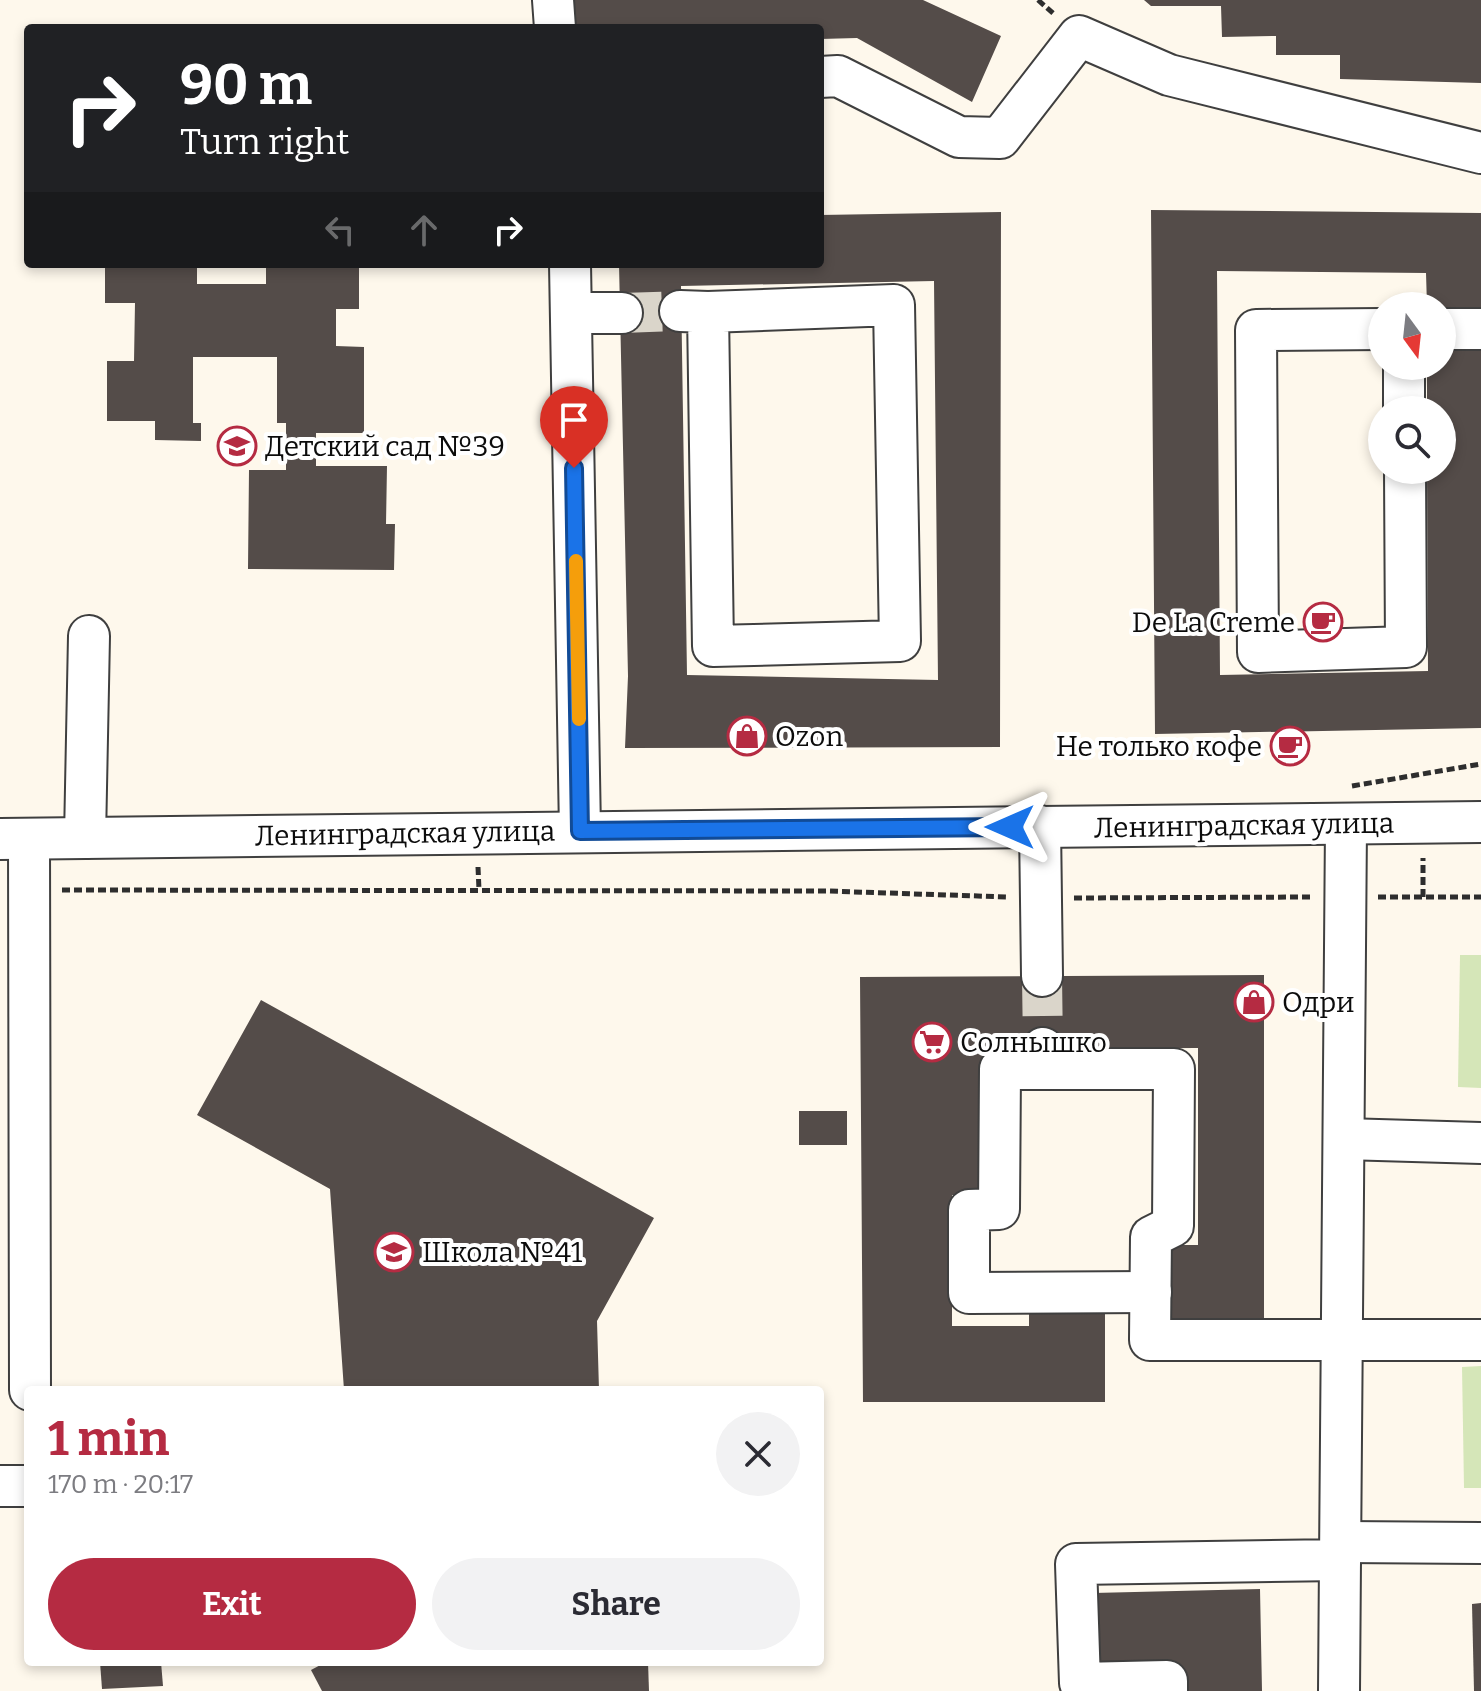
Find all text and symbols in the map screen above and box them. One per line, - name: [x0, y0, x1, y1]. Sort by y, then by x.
- text: 90 m: [180, 52, 312, 119]
- icon: right: [48, 56, 152, 160]
- text: Turn right: [180, 120, 349, 164]
- icon: left: [318, 208, 362, 252]
- icon: ahead: [402, 208, 446, 252]
- icon: right: [486, 208, 530, 252]
- north arrow: [1368, 292, 1456, 380]
- map controls: [1368, 292, 1456, 484]
- pin: [540, 386, 608, 468]
- button: search: [1368, 396, 1456, 484]
- icon: arrive: [552, 398, 596, 442]
- school or university icon: Детский сад №39: [216, 425, 258, 467]
- place label: Детский сад №39: [265, 430, 505, 463]
- cafe icon: De La Creme: [1302, 601, 1344, 643]
- place label: De La Creme: [1132, 606, 1295, 639]
- shop icon: Ozon: [726, 715, 768, 757]
- place label: Ozon: [775, 720, 843, 753]
- cafe icon: Не только кофе: [1269, 725, 1311, 767]
- place label: Не только кофе: [1056, 730, 1262, 763]
- position arrow: [968, 785, 1052, 869]
- street label: Ленинградская улица: [1094, 806, 1394, 845]
- street label: Ленинградская улица: [255, 814, 555, 853]
- shop icon: Одри: [1233, 981, 1275, 1023]
- place label: Одри: [1282, 986, 1355, 1019]
- supermarket icon: Солнышко: [911, 1021, 953, 1063]
- place label: Солнышко: [960, 1026, 1107, 1059]
- school or university icon: Школа №41: [373, 1231, 415, 1273]
- place label: Школа №41: [422, 1236, 583, 1269]
- text: 1 min: [48, 1410, 169, 1468]
- button: close: [716, 1412, 800, 1496]
- text: 170 m · 20:17: [48, 1469, 193, 1500]
- button: Exit: [48, 1558, 416, 1650]
- button: Share: [432, 1558, 800, 1650]

